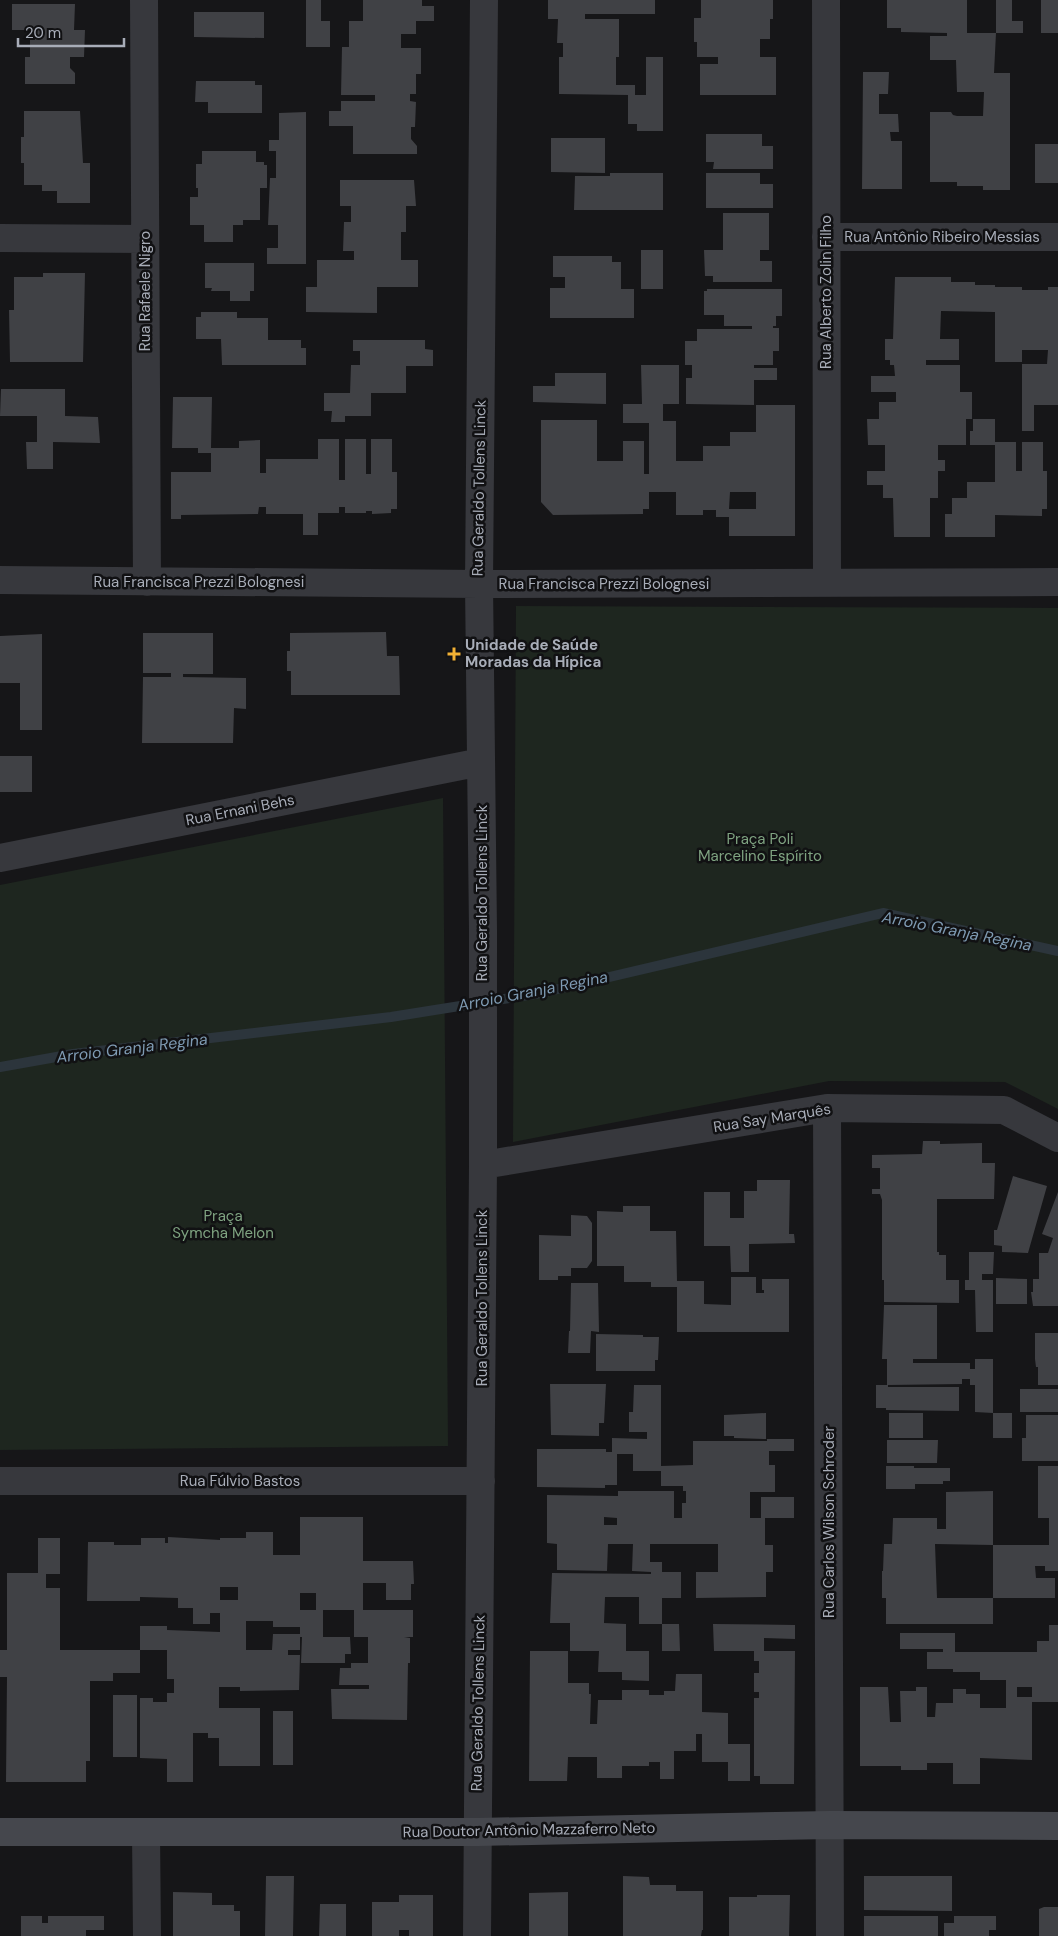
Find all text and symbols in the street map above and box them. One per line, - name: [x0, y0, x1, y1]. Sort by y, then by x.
- scale bar: [18, 15, 124, 47]
- text: 20 m: [25, 23, 61, 43]
- street label: Rua Alberto Zolin Filho: [816, 215, 836, 369]
- street label: Rua Antônio Ribeiro Messias: [844, 227, 1040, 247]
- street label: Rua Rafaele Nigro: [135, 231, 155, 351]
- street label: Rua Geraldo Tollens Linck: [467, 399, 491, 576]
- street label: Rua Francisca Prezzi Bolognesi: [94, 572, 304, 592]
- street label: Rua Francisca Prezzi Bolognesi: [499, 574, 709, 594]
- place label: Unidade de Saúde Moradas da Hípica: [465, 635, 601, 672]
- marker: Unidade de Saúde Moradas da Hípica: [447, 647, 461, 661]
- street label: Rua Ernani Behs: [184, 790, 296, 830]
- street label: Rua Geraldo Tollens Linck: [472, 804, 492, 981]
- park label: Praça Poli Marcelino Espírito: [698, 829, 822, 866]
- water label: Arroio Granja Regina: [879, 906, 1034, 956]
- water label: Arroio Granja Regina: [455, 966, 610, 1016]
- water label: Arroio Granja Regina: [54, 1028, 209, 1068]
- street label: Rua Say Marquês: [712, 1099, 832, 1137]
- park label: Praça Symcha Melon: [172, 1206, 274, 1243]
- street label: Rua Geraldo Tollens Linck: [472, 1209, 492, 1386]
- street label: Rua Carlos Wilson Schroder: [819, 1426, 839, 1618]
- street label: Rua Fúlvio Bastos: [180, 1471, 300, 1491]
- street label: Rua Geraldo Tollens Linck: [466, 1614, 490, 1791]
- street label: Rua Doutor Antônio Mazzaferro Neto: [402, 1818, 656, 1842]

